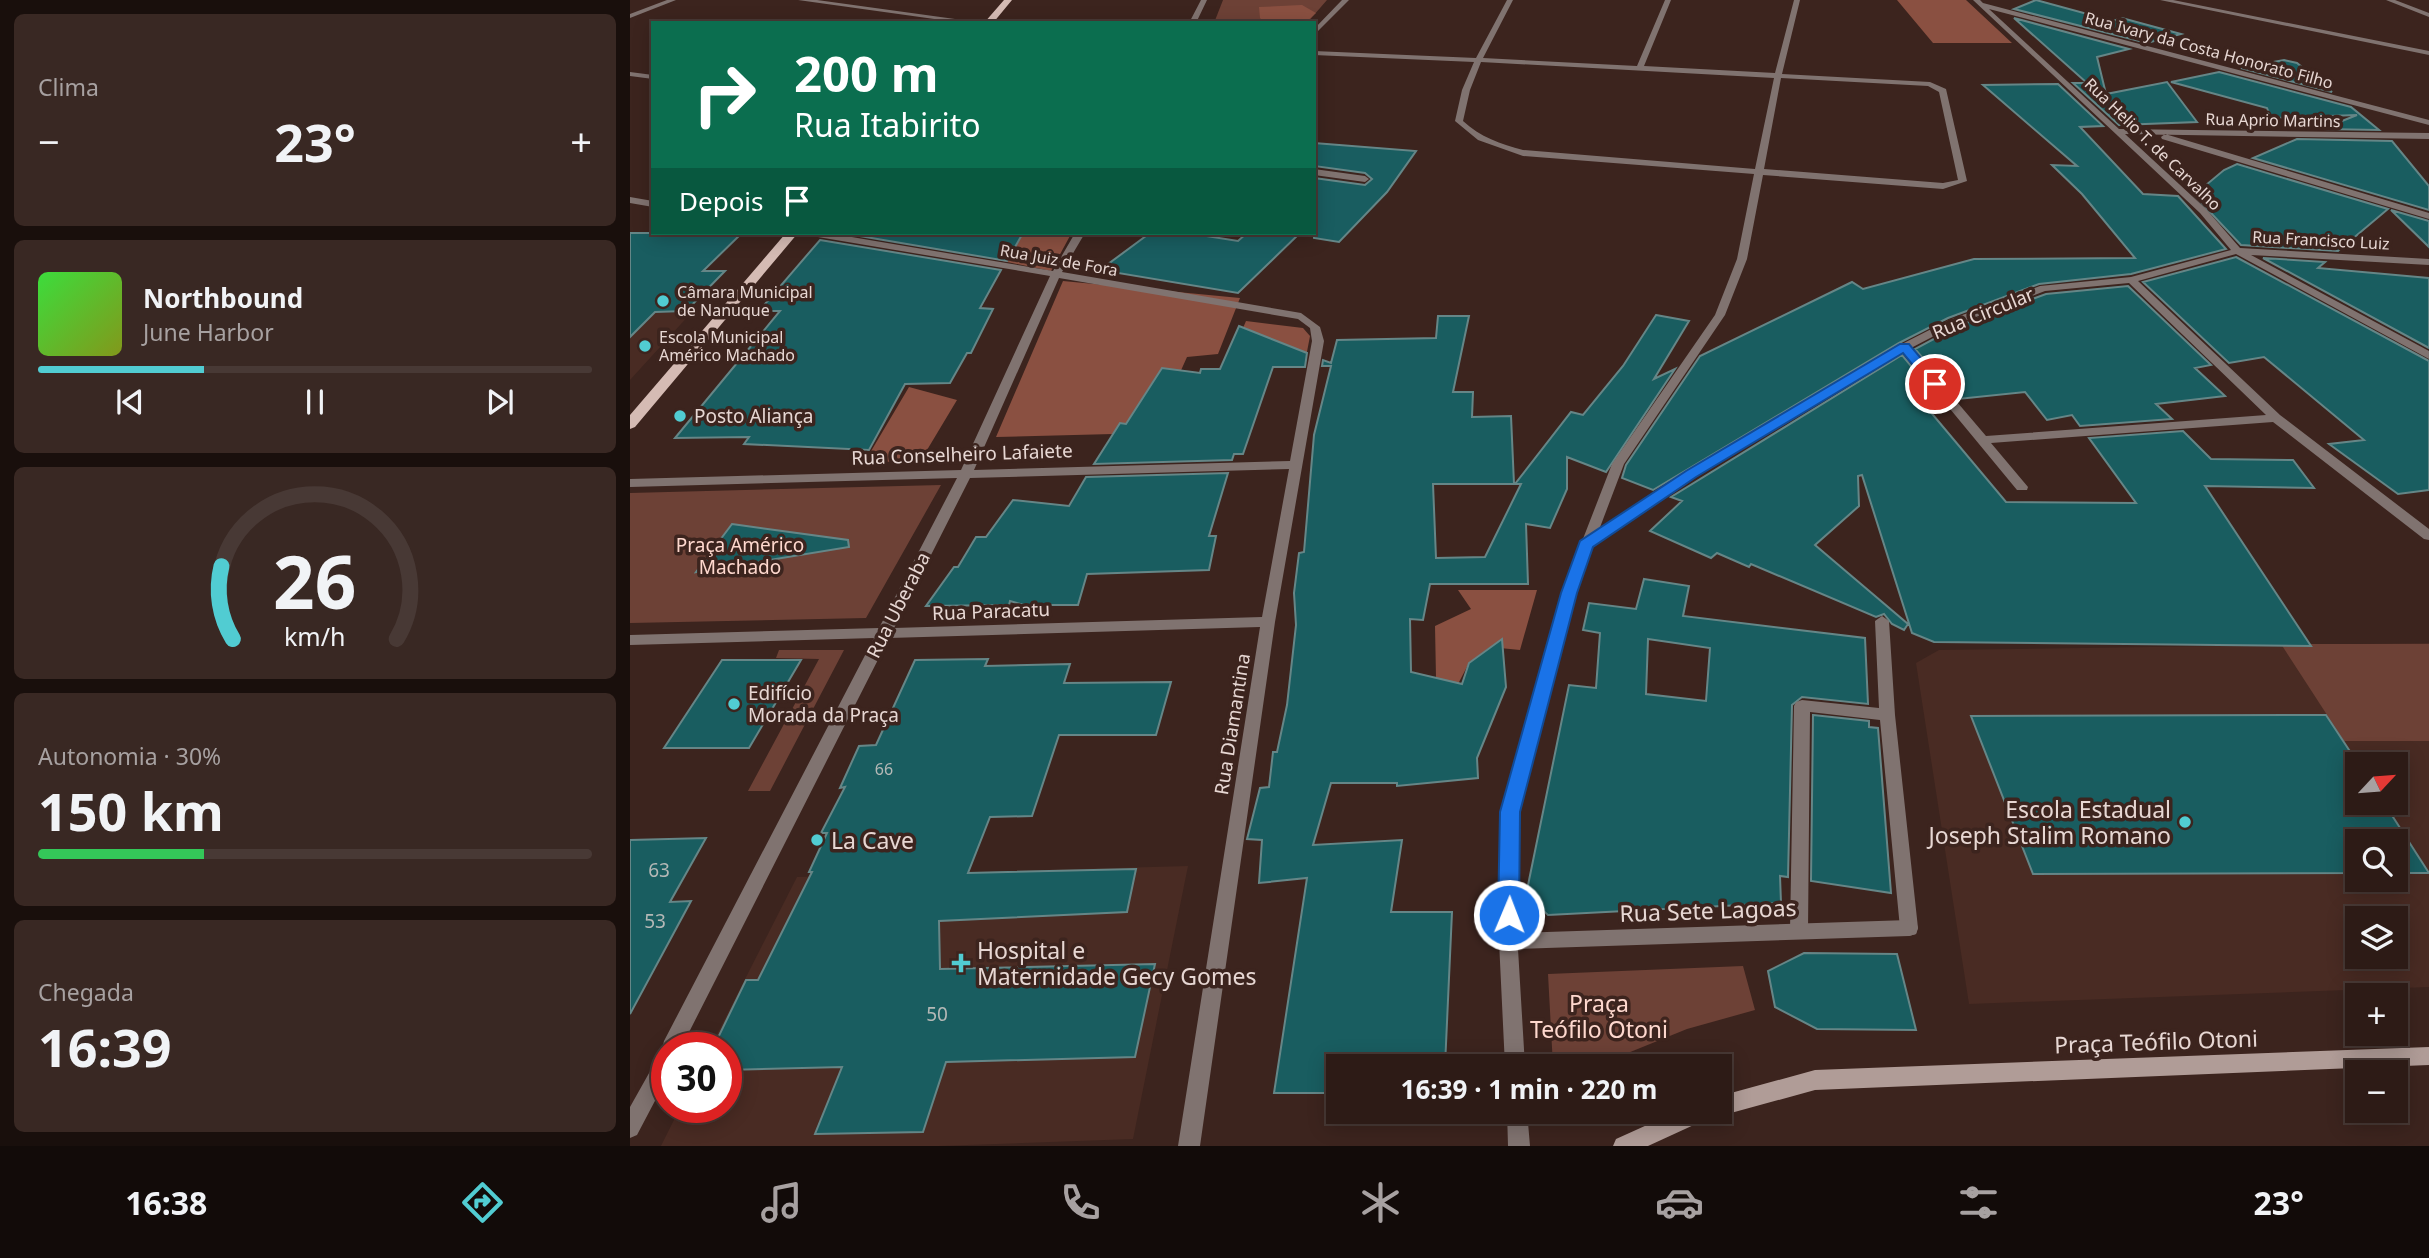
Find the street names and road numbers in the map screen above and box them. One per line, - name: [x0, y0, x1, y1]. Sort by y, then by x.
- street label: Rua Ivary da Costa Honorato Filho: [2083, 6, 2335, 94]
- street label: Rua Helio T. de Carvalho: [2080, 73, 2226, 215]
- street label: Rua Aprio Martins: [2205, 108, 2341, 132]
- street label: Rua Francisco Luiz: [2252, 225, 2390, 255]
- street label: Rua Juiz de Fora: [998, 239, 1120, 281]
- street label: Rua Circular: [1928, 281, 2038, 345]
- street label: Rua Conselheiro Lafaiete: [851, 437, 1073, 471]
- street label: Rua Uberaba: [860, 547, 936, 663]
- street label: Rua Paracatu: [932, 596, 1050, 626]
- street label: Rua Diamantina: [1208, 651, 1256, 797]
- street label: Rua Sete Lagoas: [1619, 891, 1797, 929]
- street label: Praça Teófilo Otoni: [2054, 1021, 2258, 1061]

